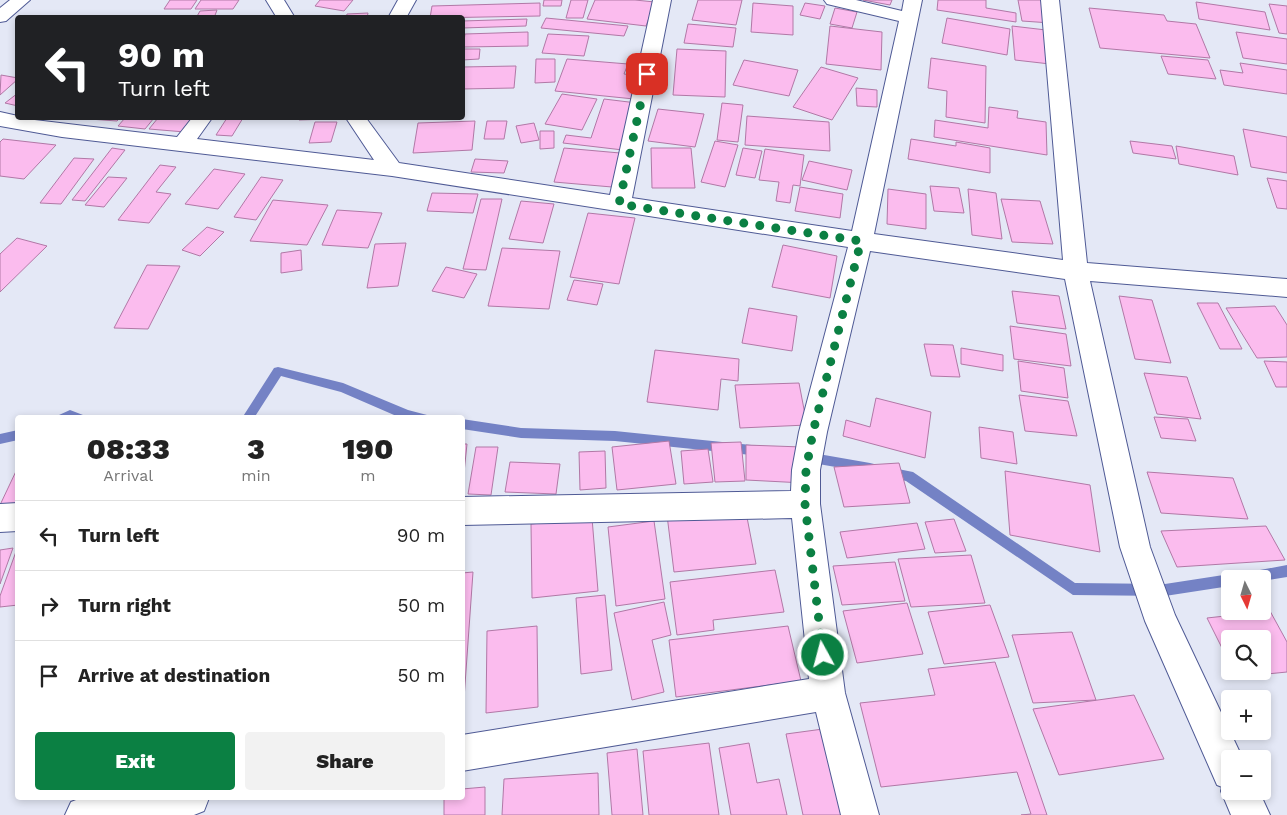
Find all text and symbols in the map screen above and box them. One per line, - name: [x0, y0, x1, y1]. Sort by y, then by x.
- text: 90 m: [118, 34, 205, 76]
- icon: left: [35, 35, 100, 100]
- pin: [626, 53, 668, 95]
- icon: arrive: [633, 60, 661, 88]
- text: Turn left: [118, 76, 210, 101]
- text: 08:33: [86, 431, 170, 466]
- text: 3: [247, 431, 265, 466]
- text: 190: [342, 431, 394, 466]
- text: Arrival: [103, 466, 153, 485]
- text: min: [241, 466, 271, 485]
- text: m: [360, 466, 375, 485]
- icon: left: [35, 522, 63, 550]
- text: Turn left: [78, 524, 159, 547]
- text: 90 m: [397, 524, 445, 547]
- north arrow: [1221, 570, 1271, 620]
- map controls: [1221, 570, 1271, 800]
- icon: right: [35, 592, 63, 620]
- text: Turn right: [78, 594, 171, 617]
- text: 50 m: [398, 594, 445, 617]
- position arrow: [796, 628, 848, 680]
- button: search: [1221, 630, 1271, 680]
- icon: arrive: [35, 662, 63, 690]
- text: Arrive at destination: [78, 664, 270, 687]
- text: 50 m: [398, 664, 445, 687]
- button: +: [1221, 690, 1271, 740]
- button: Exit: [35, 732, 235, 790]
- button: Share: [245, 732, 445, 790]
- button: −: [1221, 750, 1271, 800]

